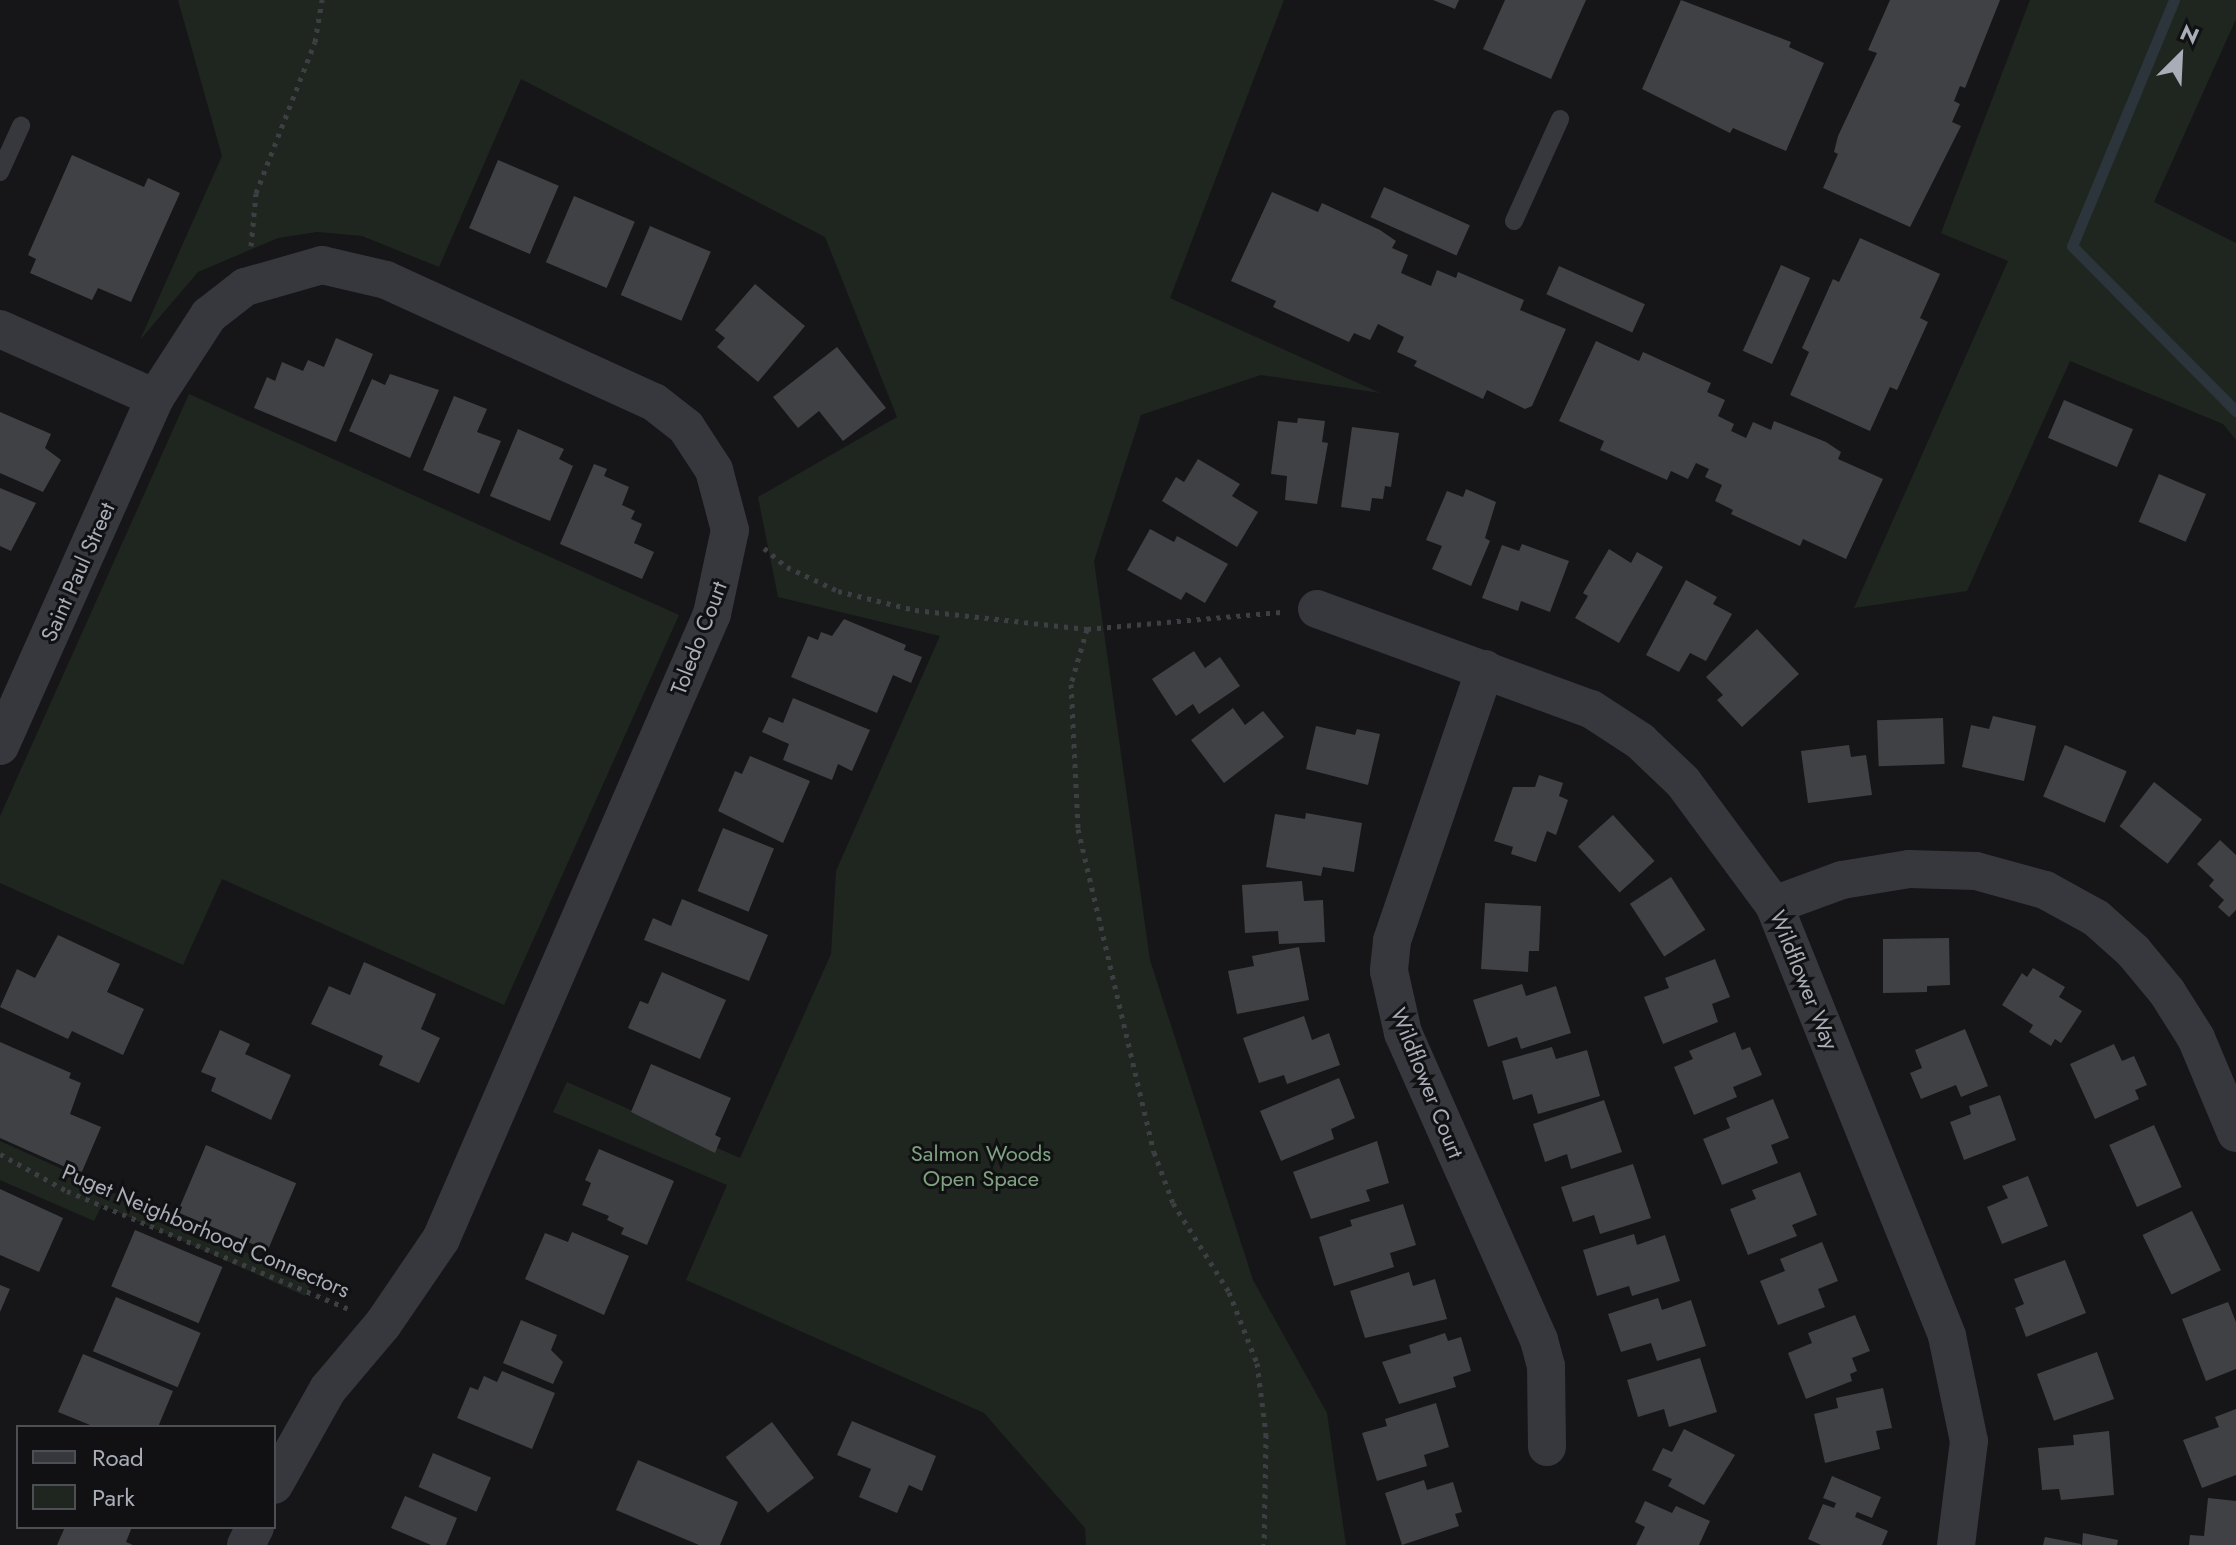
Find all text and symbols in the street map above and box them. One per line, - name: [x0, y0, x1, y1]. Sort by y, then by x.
- north arrow: [2140, 16, 2220, 96]
- text: N: [2175, 16, 2204, 52]
- street label: Saint Paul Street: [36, 498, 120, 646]
- street label: Toledo Court: [665, 578, 733, 698]
- street label: Wildflower Way: [1764, 906, 1844, 1054]
- street label: Wildflower Court: [1385, 1004, 1469, 1162]
- park label: Salmon Woods Open Space: [911, 1140, 1051, 1192]
- street label: Puget Neighborhood Connectors: [58, 1158, 354, 1304]
- legend: [16, 1425, 276, 1529]
- text: Road: [92, 1440, 144, 1475]
- text: Park: [92, 1480, 135, 1515]

